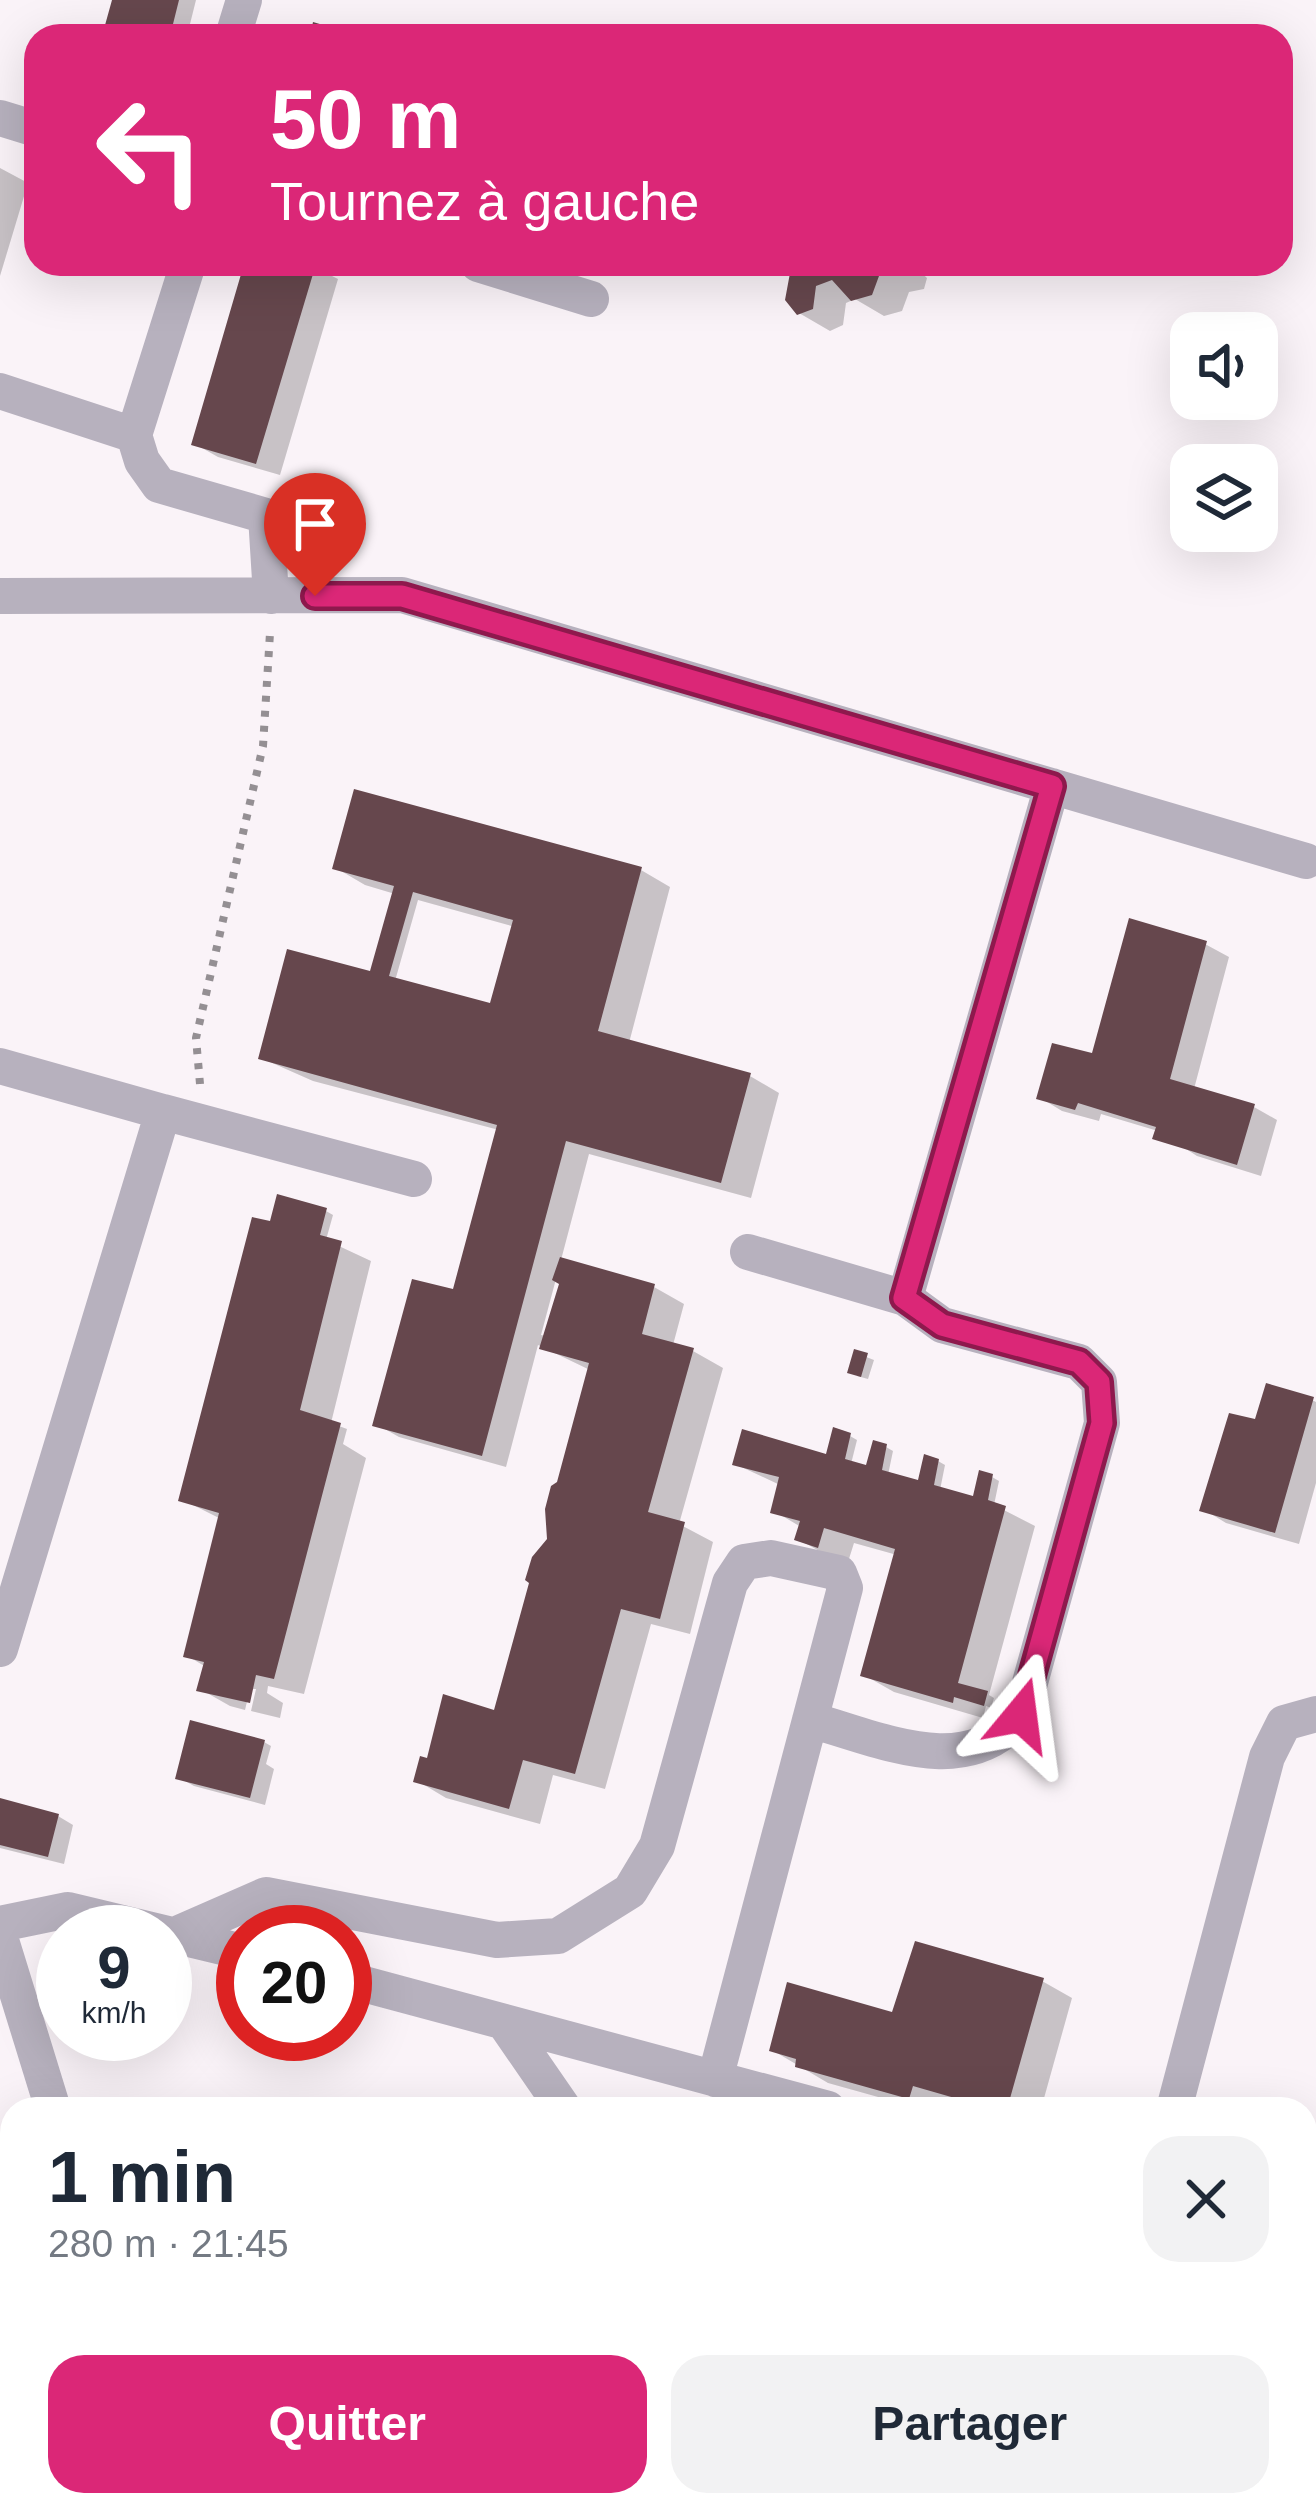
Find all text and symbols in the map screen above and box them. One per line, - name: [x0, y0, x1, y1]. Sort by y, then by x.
- icon: left: [72, 72, 228, 228]
- text: 50 m: [270, 72, 461, 166]
- text: Tournez à gauche: [270, 171, 699, 231]
- map controls: [1170, 312, 1278, 552]
- button: sound: [1170, 312, 1278, 420]
- button: layers: [1170, 444, 1278, 552]
- pin: [264, 473, 366, 596]
- icon: arrive: [282, 491, 348, 557]
- position arrow: [958, 1652, 1084, 1778]
- speed limit sign: 20: [216, 1905, 372, 2061]
- text: 9: [97, 1934, 131, 2001]
- text: km/h: [81, 1996, 147, 2029]
- button: close: [1143, 2136, 1269, 2262]
- text: 1 min: [48, 2137, 236, 2217]
- text: 280 m · 21:45: [48, 2222, 289, 2265]
- button: Quitter: [48, 2355, 647, 2493]
- button: Partager: [671, 2355, 1269, 2493]

